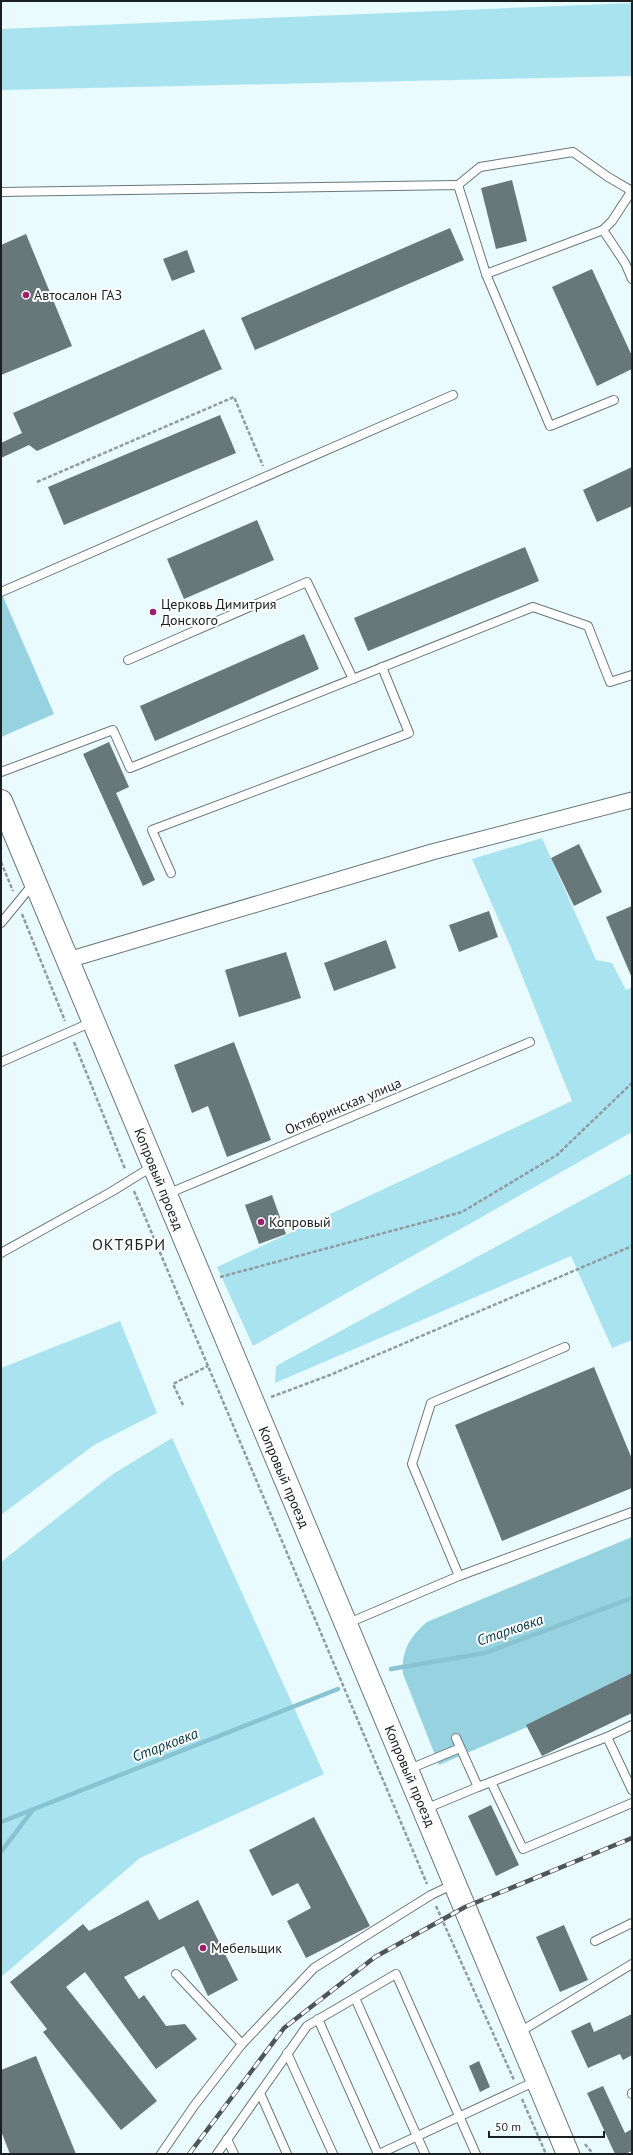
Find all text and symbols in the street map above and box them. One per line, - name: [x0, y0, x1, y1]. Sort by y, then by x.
- place label: Автосалон ГАЗ: [34, 286, 122, 304]
- marker: Автосалон ГАЗ: [21, 290, 31, 300]
- place label: Церковь Димитрия Донского: [161, 595, 277, 629]
- marker: Церковь Димитрия Донского: [148, 607, 158, 617]
- street label: Октябринская улица: [282, 1073, 404, 1139]
- street label: Копровый проезд: [130, 1125, 188, 1233]
- place label: Копровый: [269, 1213, 331, 1231]
- marker: Копровый: [256, 1217, 266, 1227]
- district label: ОКТЯБРИ: [92, 1234, 166, 1254]
- street label: Копровый проезд: [254, 1423, 314, 1531]
- water label: Старковка: [474, 1609, 546, 1650]
- street label: Копровый проезд: [380, 1722, 440, 1830]
- water label: Старковка: [129, 1723, 201, 1766]
- place label: Мебельщик: [211, 1939, 282, 1957]
- marker: Мебельщик: [198, 1943, 208, 1953]
- scale bar: [489, 2113, 604, 2139]
- text: 50 m: [495, 2119, 521, 2134]

